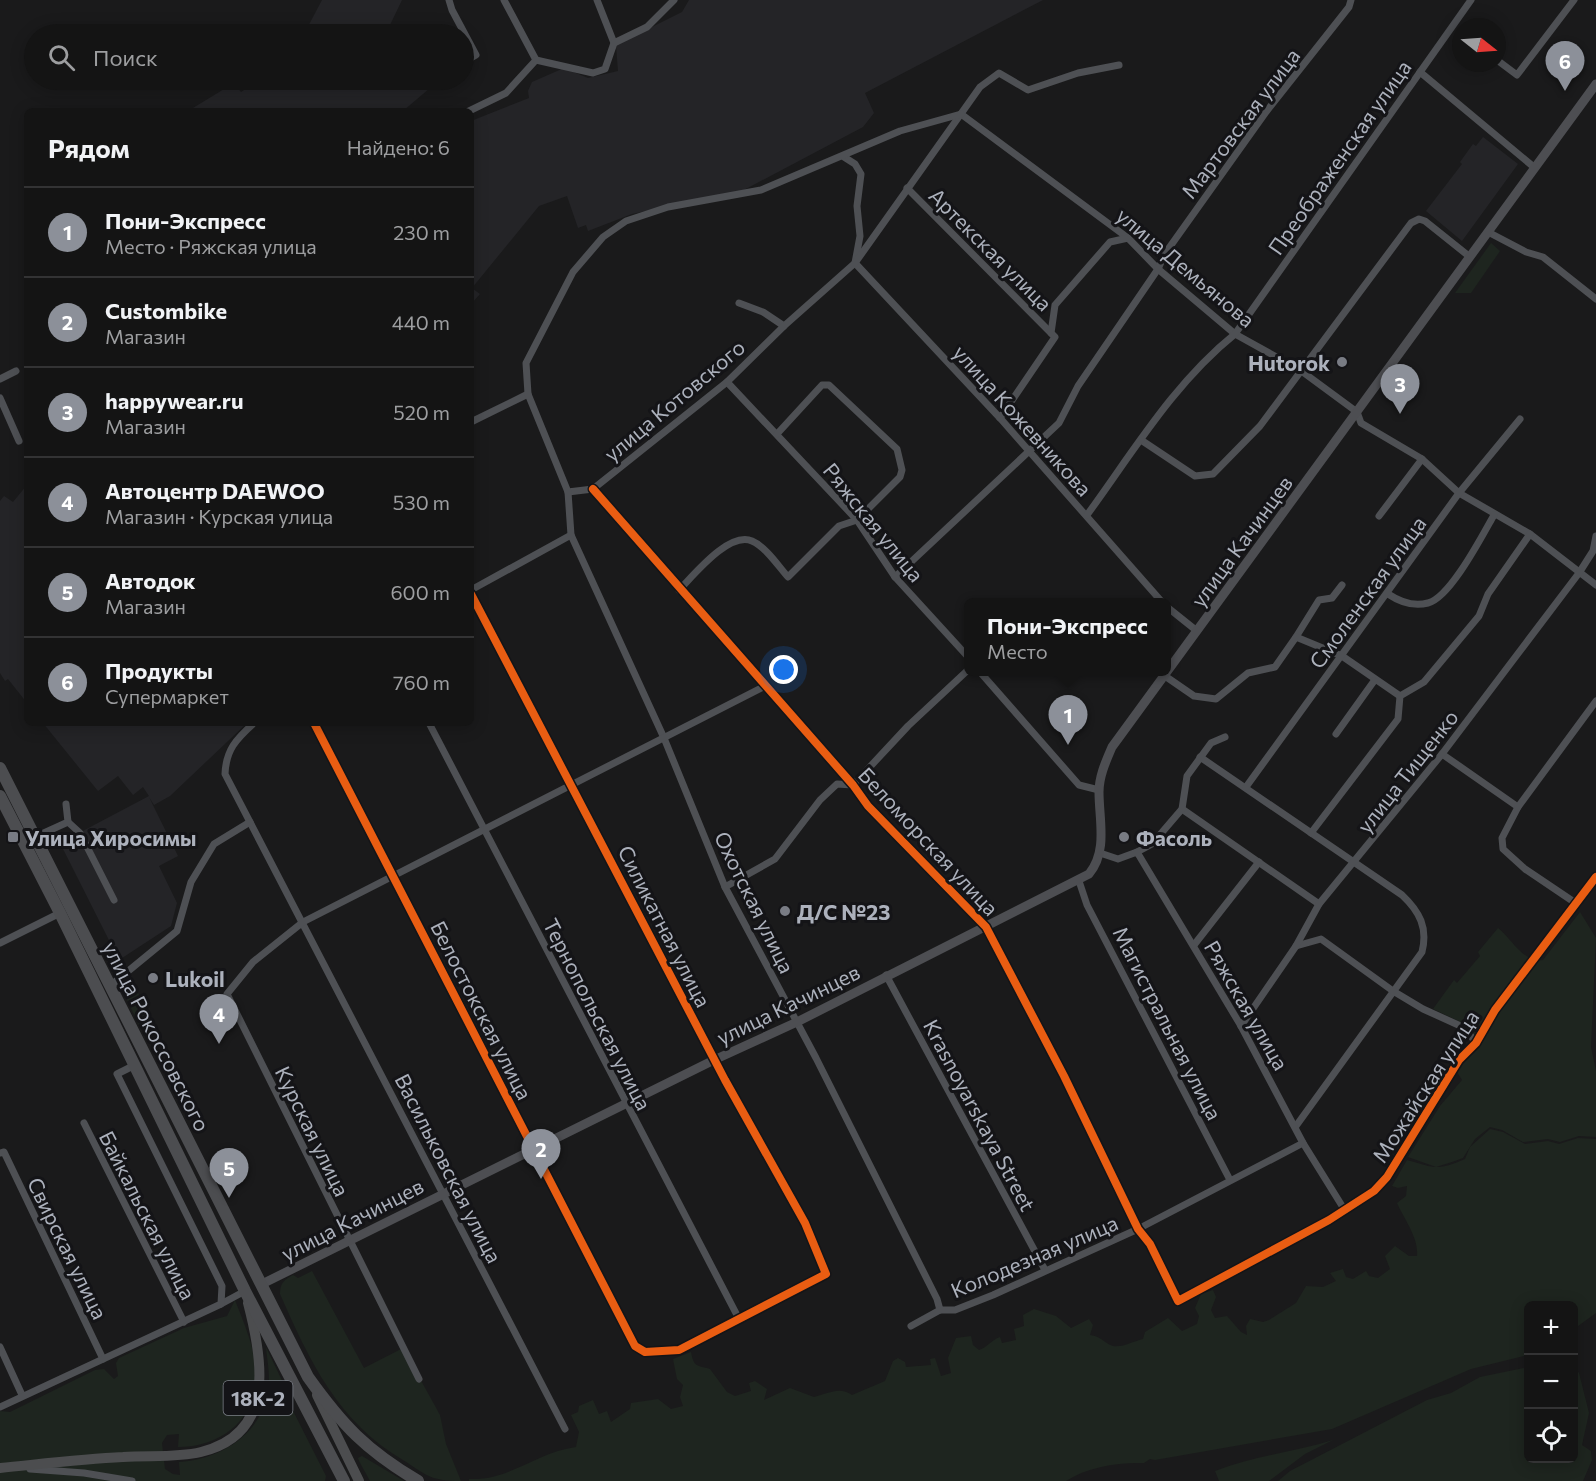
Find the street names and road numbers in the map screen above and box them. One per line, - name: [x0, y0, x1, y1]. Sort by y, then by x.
- street label: Мартовская улица: [1175, 43, 1305, 203]
- street label: Преображенская улица: [1262, 55, 1416, 259]
- street label: Артекская улица: [924, 182, 1058, 316]
- street label: улица Демьянова: [1112, 202, 1260, 332]
- street label: улица Котовского: [599, 334, 749, 466]
- street label: улица Кожевникова: [949, 339, 1097, 501]
- street label: Ряжская улица: [819, 458, 929, 586]
- street label: улица Качинцев: [1185, 471, 1297, 611]
- street label: Смоленская улица: [1303, 511, 1431, 673]
- street label: улица Тищенко: [1351, 704, 1463, 838]
- street label: Беломорская улица: [854, 762, 1004, 920]
- street label: Охотская улица: [710, 827, 800, 977]
- street label: Силикатная улица: [613, 841, 717, 1011]
- street label: Тернопольская улица: [539, 914, 657, 1114]
- street label: Белостокская улица: [426, 916, 538, 1104]
- street label: Магистральная улица: [1108, 922, 1228, 1124]
- street label: Ряжская улица: [1200, 936, 1294, 1074]
- street label: улица Рокоссовского: [98, 937, 216, 1135]
- street label: улица Качинцев: [712, 959, 864, 1049]
- street label: Можайская улица: [1366, 1005, 1484, 1167]
- street label: Krasnoyarskaya Street: [919, 1015, 1041, 1215]
- street label: Курская улица: [271, 1062, 355, 1200]
- street label: Васильковская улица: [390, 1069, 508, 1267]
- street label: Байкальская улица: [95, 1126, 201, 1304]
- street label: улица Качинцев: [277, 1172, 427, 1266]
- street label: Свирская улица: [23, 1173, 113, 1323]
- street label: Колодезная улица: [947, 1209, 1121, 1303]
- road number: 18К-2: [224, 1381, 292, 1415]

